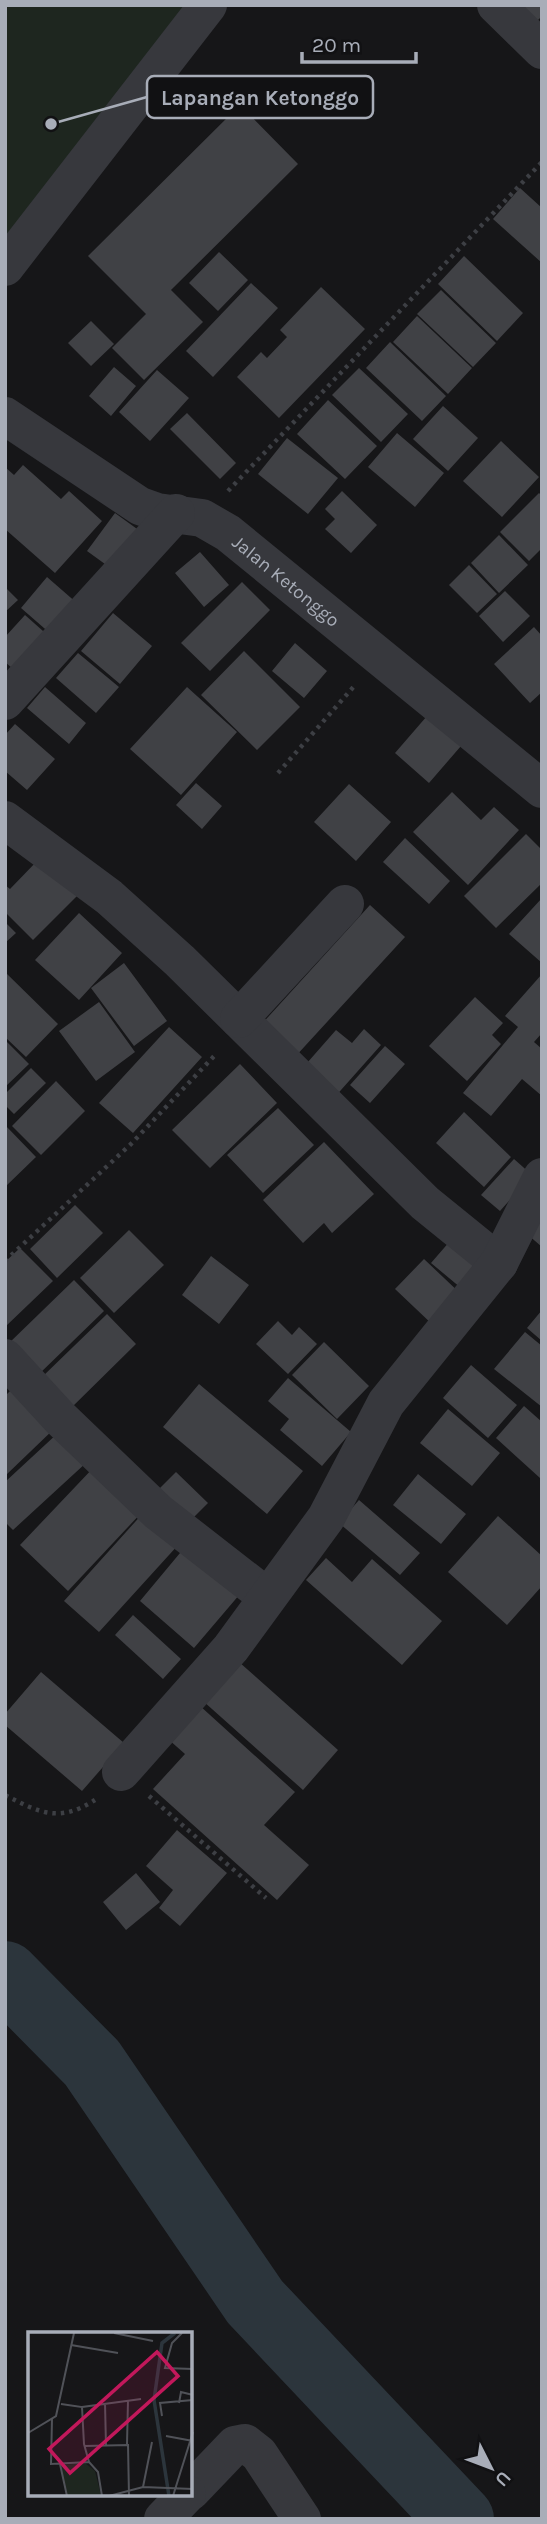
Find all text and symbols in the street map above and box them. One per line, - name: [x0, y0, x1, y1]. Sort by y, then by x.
- scale bar: [302, 21, 416, 65]
- text: 20 m: [312, 33, 361, 57]
- callout: Lapangan Ketonggo: [147, 76, 373, 118]
- text: Lapangan Ketonggo: [161, 86, 359, 110]
- street label: Jalan Ketonggo: [228, 531, 344, 632]
- inset map: [28, 2332, 192, 2496]
- north arrow: [456, 2433, 526, 2503]
- text: U: [490, 2466, 515, 2491]

